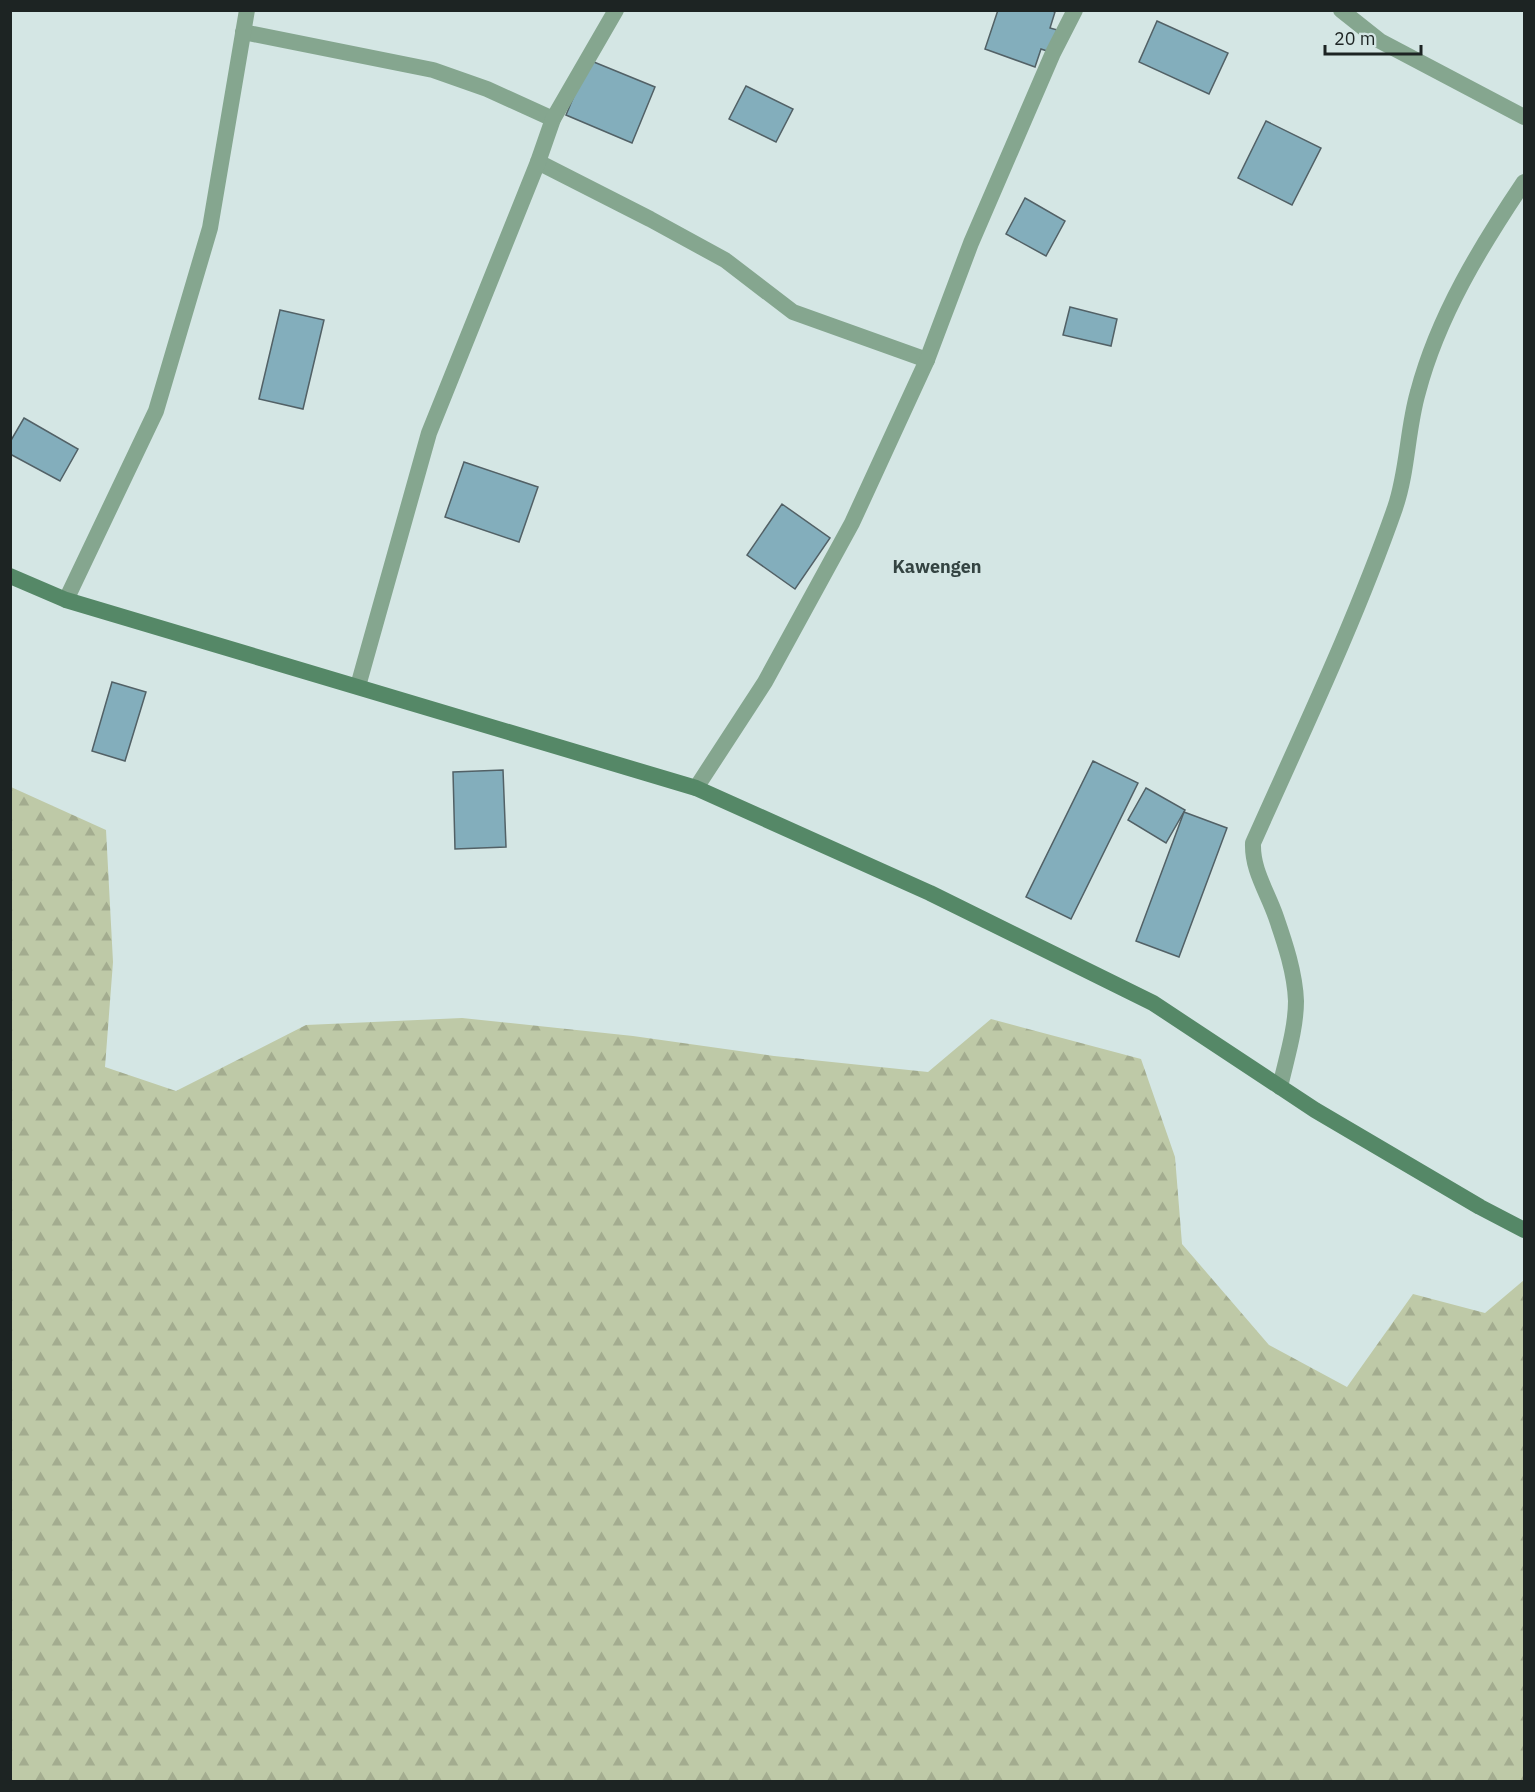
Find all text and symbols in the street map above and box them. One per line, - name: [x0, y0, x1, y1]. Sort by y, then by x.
- scale bar: [1325, 18, 1421, 56]
- text: 20 m: [1334, 27, 1376, 50]
- district label: Kawengen: [893, 555, 981, 578]

